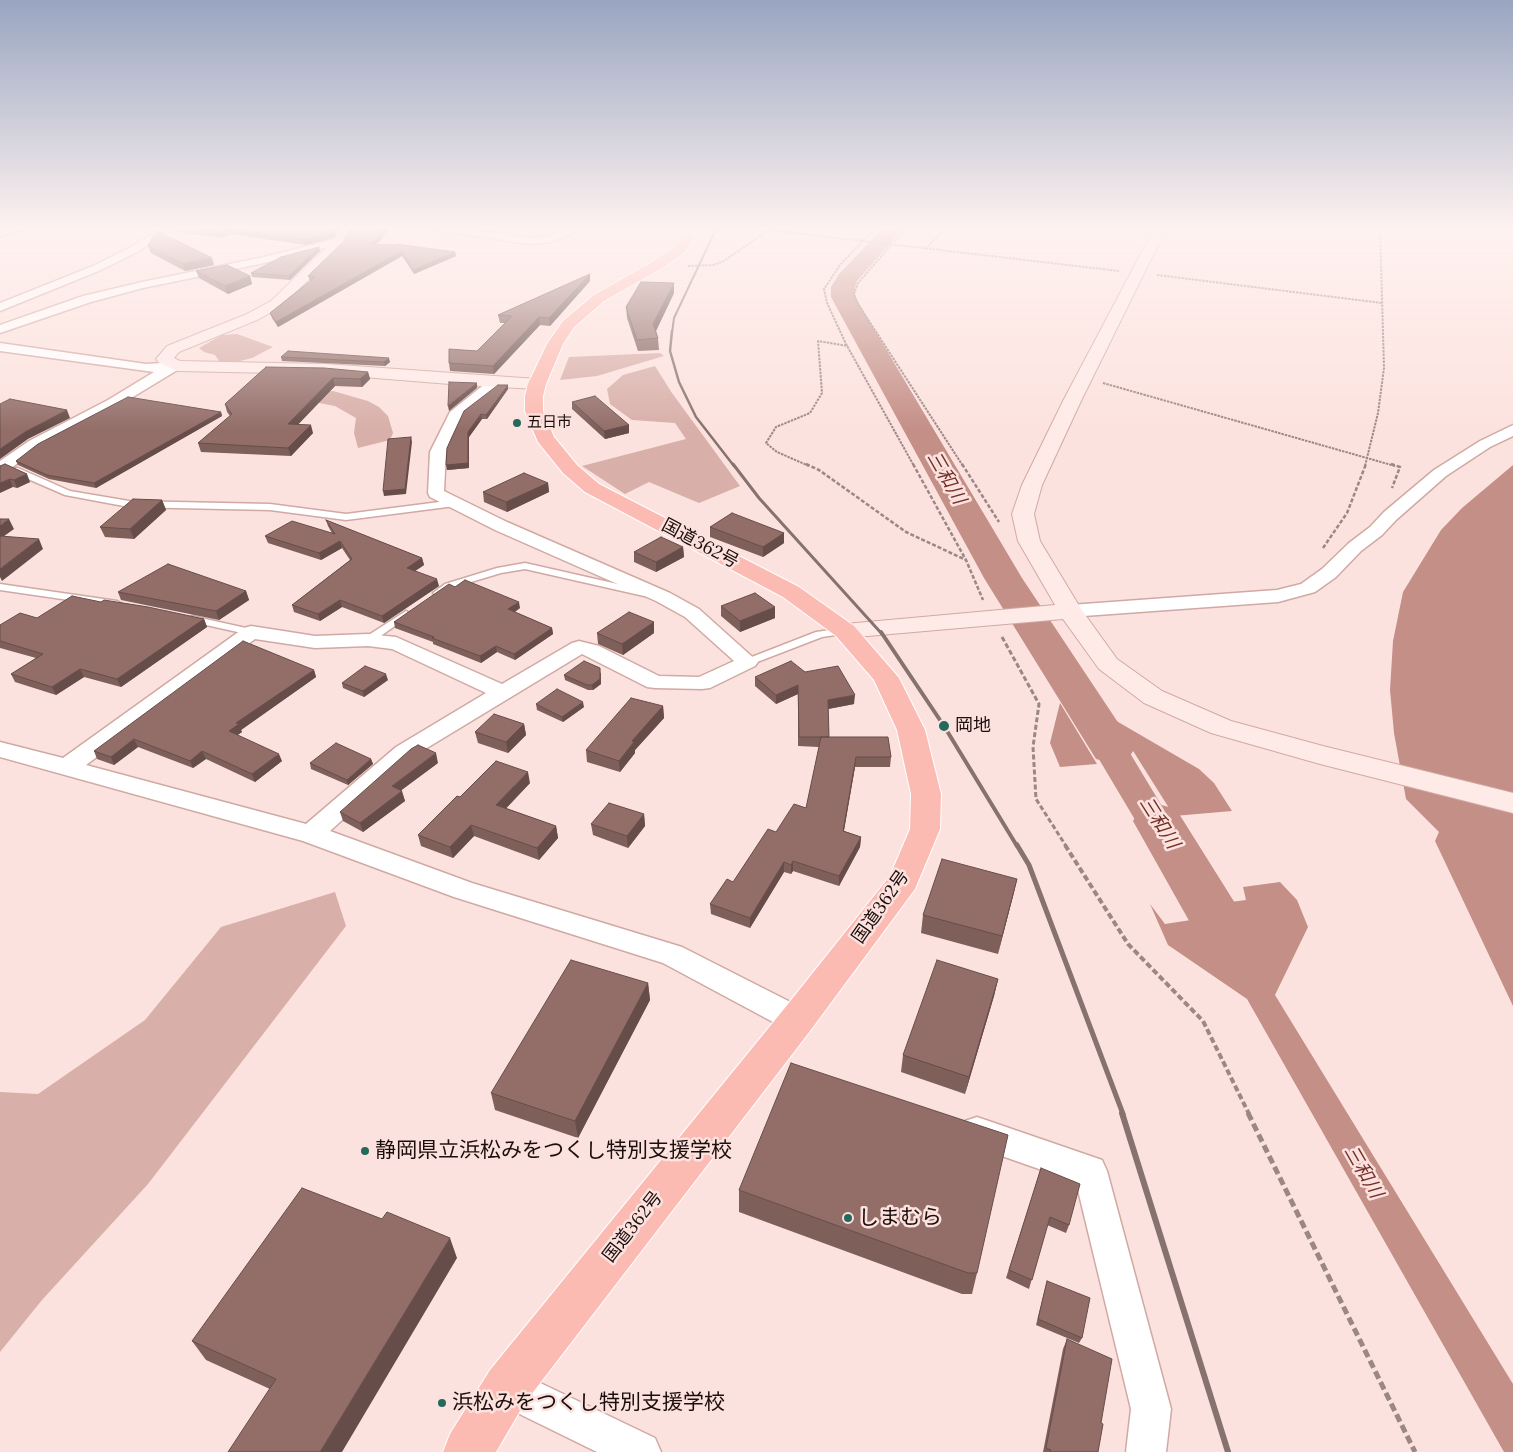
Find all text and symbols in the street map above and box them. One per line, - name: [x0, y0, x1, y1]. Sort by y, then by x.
- place label: 五日市: [527, 414, 572, 432]
- marker: 五日市: [511, 417, 523, 429]
- water label: 三和川: [922, 448, 970, 508]
- street label: 国道362号: [658, 515, 742, 573]
- place label: 岡地: [955, 715, 991, 737]
- marker: 岡地: [937, 719, 951, 733]
- water label: 三和川: [1134, 793, 1184, 853]
- street label: 国道362号: [848, 866, 914, 948]
- place label: 静岡県立浜松みをつくし特別支援学校: [375, 1138, 732, 1164]
- water label: 三和川: [1339, 1142, 1387, 1202]
- marker: 静岡県立浜松みをつくし特別支援学校: [359, 1145, 371, 1157]
- street label: 国道362号: [599, 1187, 667, 1267]
- place label: しまむら: [858, 1205, 942, 1231]
- marker: しまむら: [842, 1212, 854, 1224]
- place label: 浜松みをつくし特別支援学校: [452, 1390, 725, 1416]
- marker: 浜松みをつくし特別支援学校: [436, 1397, 448, 1409]

